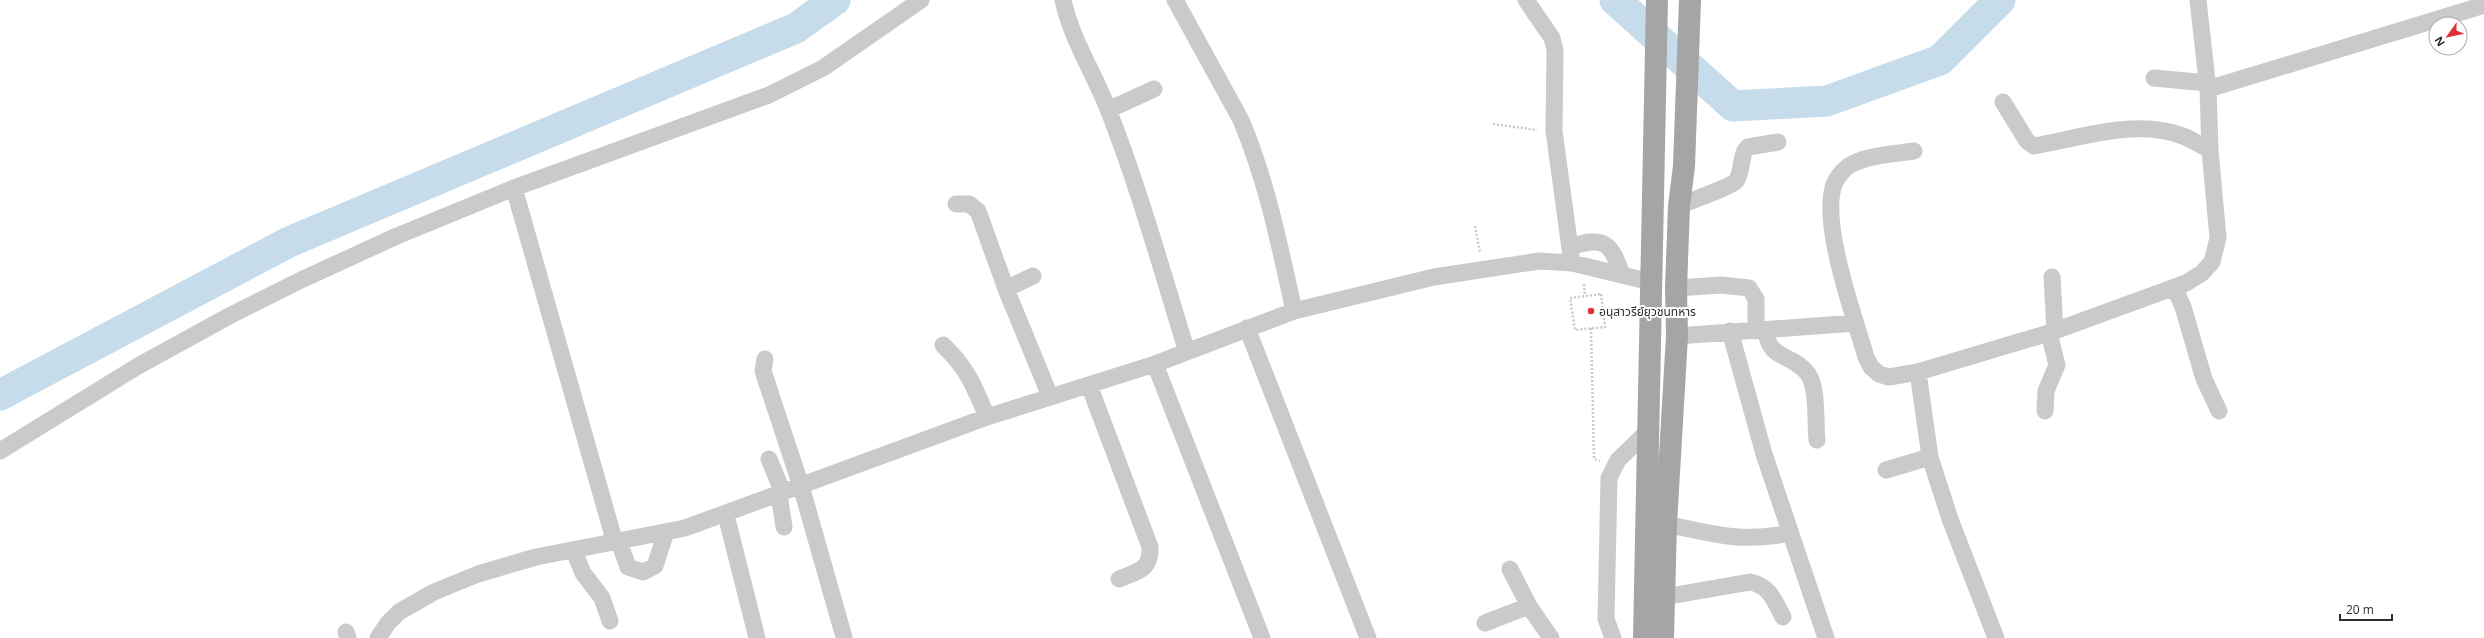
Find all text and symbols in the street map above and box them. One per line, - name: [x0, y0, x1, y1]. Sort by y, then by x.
- north arrow: [2428, 16, 2468, 56]
- text: N: [2430, 34, 2448, 50]
- place label: อนุสาวรีย์ยุวชนทหาร: [1599, 303, 1696, 320]
- marker: อนุสาวรีย์ยุวชนทหาร: [1586, 306, 1596, 316]
- scale bar: [2340, 596, 2392, 622]
- text: 20 m: [2346, 601, 2374, 618]

